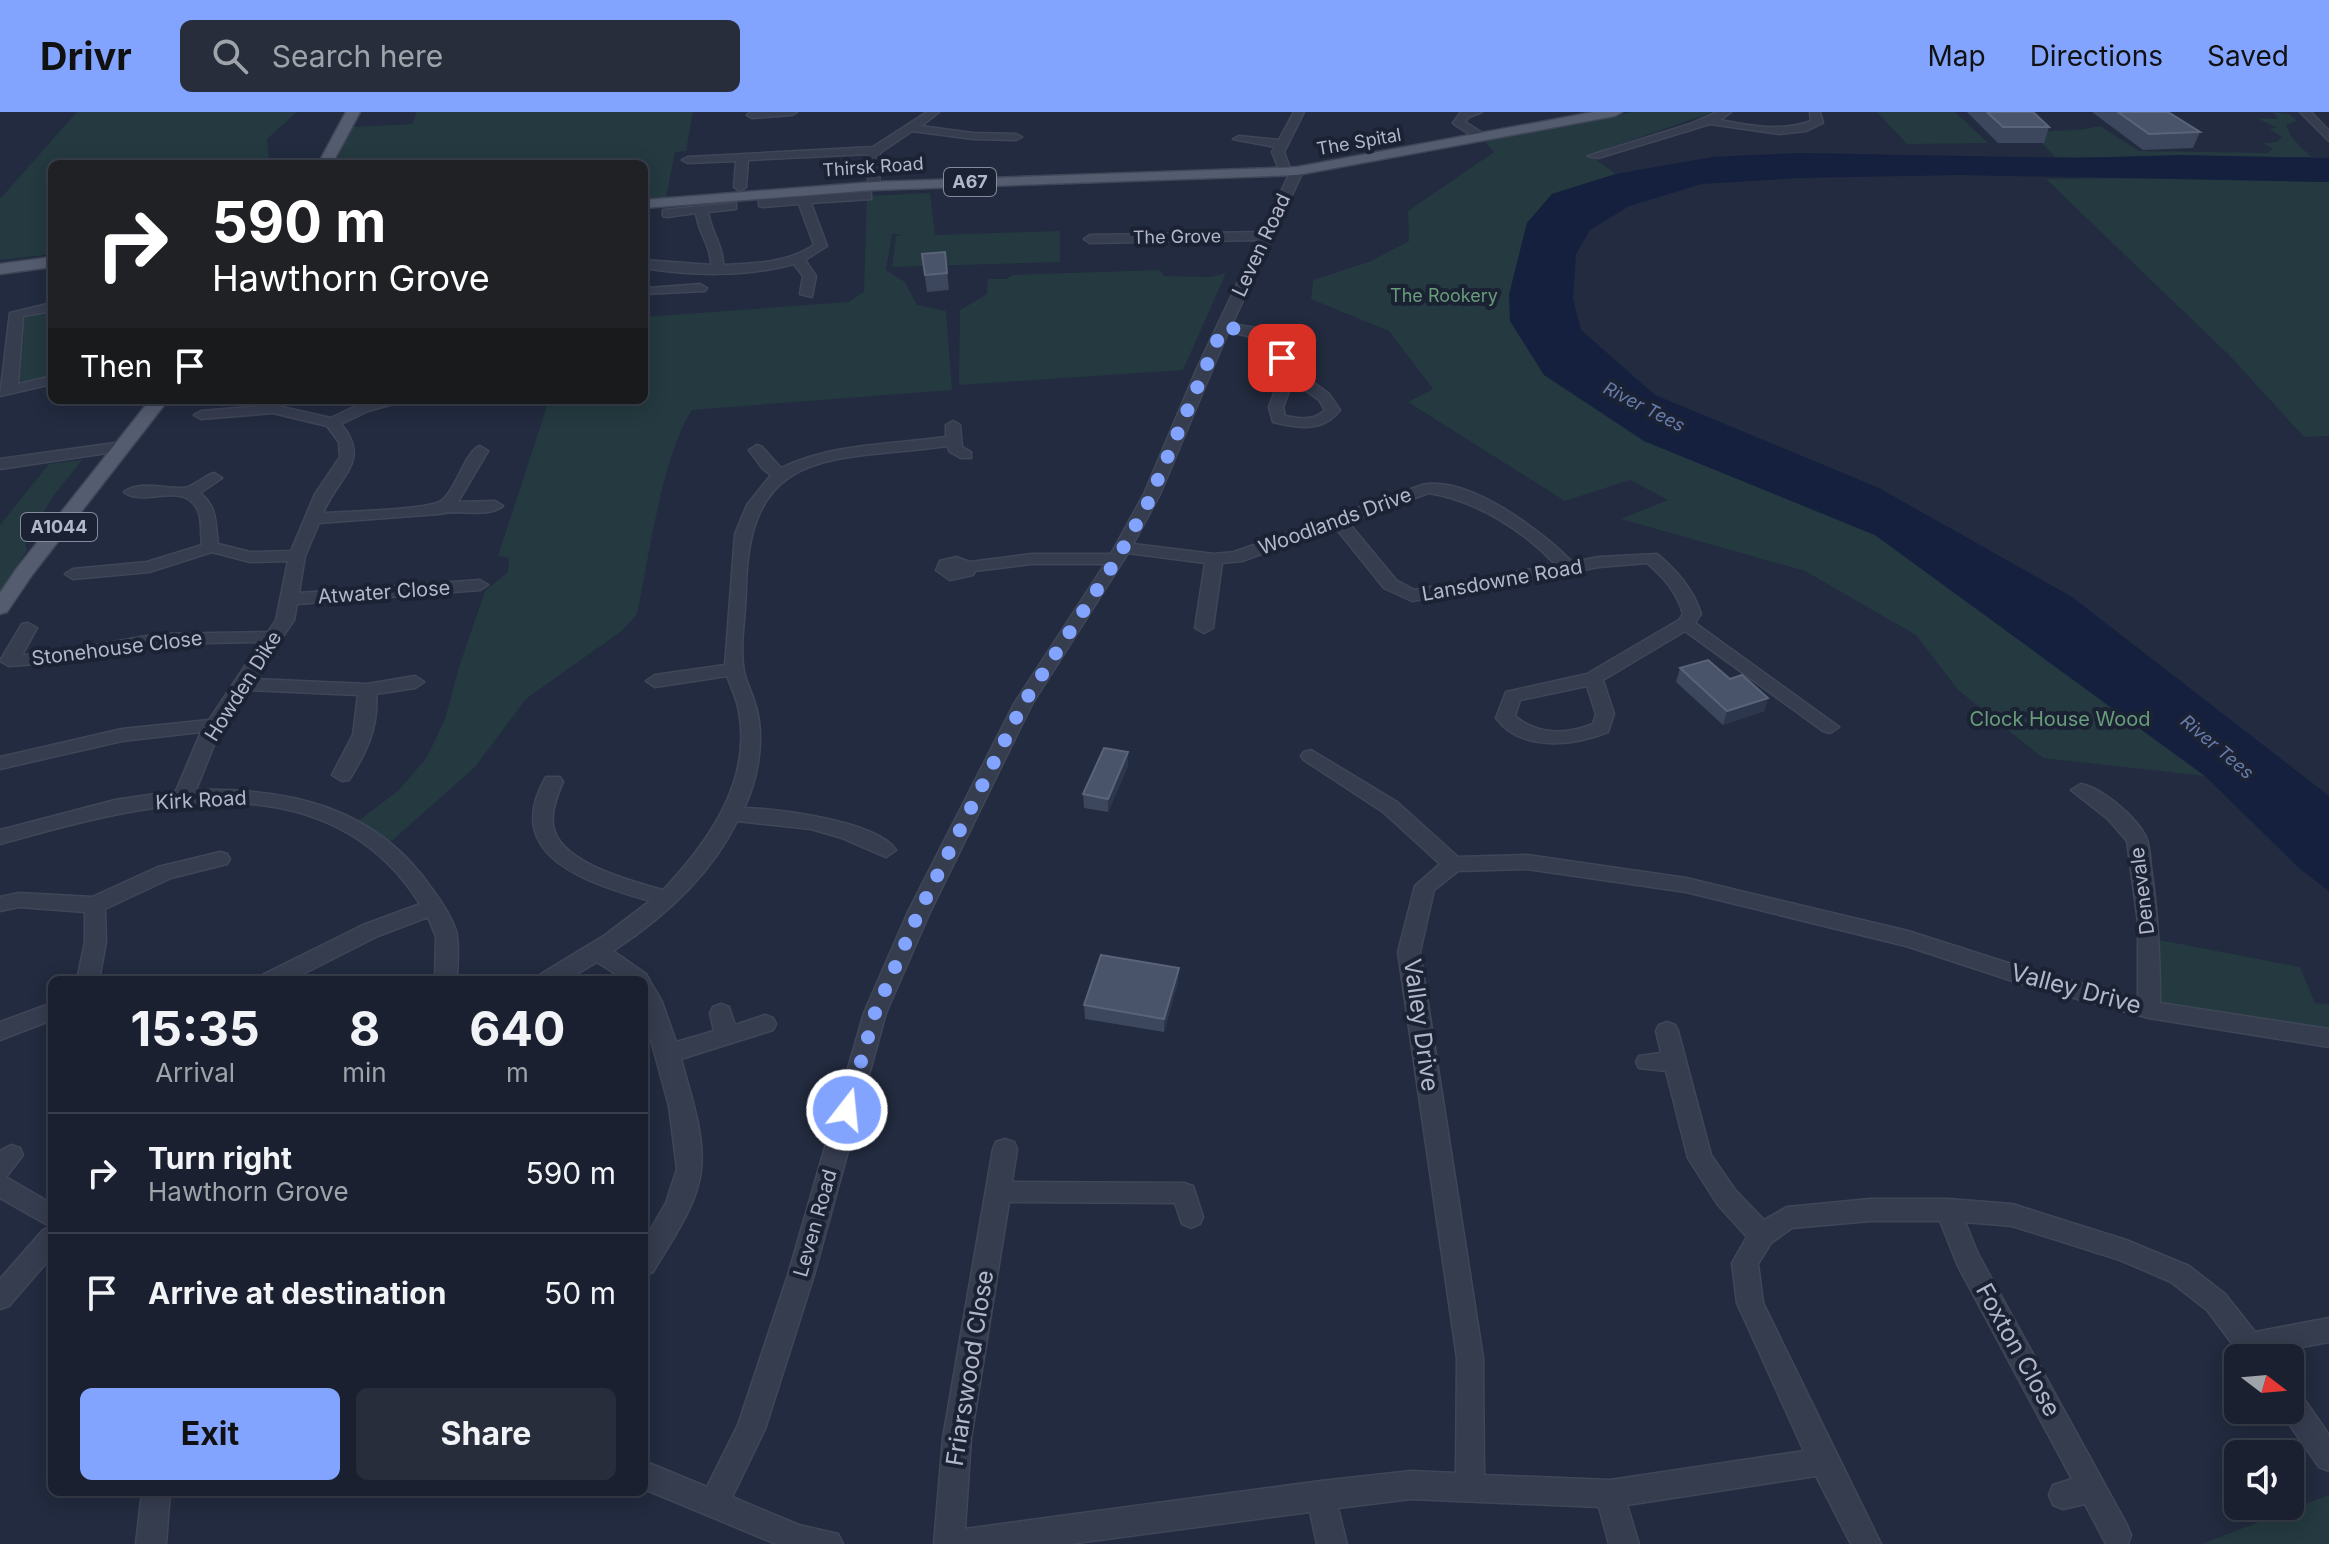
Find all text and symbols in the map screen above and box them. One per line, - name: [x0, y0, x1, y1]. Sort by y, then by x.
- search box: [180, 20, 740, 92]
- text: Drivr: [40, 33, 132, 79]
- icon: search: [208, 34, 252, 78]
- text: Search here: [272, 38, 443, 74]
- text: Map: [1927, 39, 1986, 73]
- text: Directions: [2030, 39, 2163, 73]
- text: Saved: [2207, 39, 2289, 73]
- street label: The Spital: [1315, 124, 1403, 159]
- street label: Thirsk Road: [822, 152, 924, 181]
- road number: A67: [944, 168, 996, 196]
- text: 590 m: [212, 188, 386, 256]
- street label: Leven Road: [1227, 190, 1295, 300]
- icon: right: [80, 192, 184, 296]
- street label: The Grove: [1133, 225, 1221, 248]
- text: Hawthorn Grove: [212, 256, 490, 300]
- park label: The Rookery: [1390, 285, 1498, 306]
- pin: [1248, 324, 1316, 392]
- icon: arrive: [1260, 336, 1304, 380]
- icon: arrive: [168, 344, 212, 388]
- text: Then: [80, 348, 152, 384]
- water label: River Tees: [1600, 377, 1688, 436]
- street label: Woodlands Drive: [1255, 482, 1415, 560]
- road number: A1044: [21, 513, 97, 541]
- street label: Lansdowne Road: [1420, 554, 1584, 606]
- street label: Atwater Close: [317, 575, 451, 609]
- street label: Stonehouse Close: [30, 626, 204, 670]
- street label: Howden Dike: [200, 627, 286, 745]
- park label: Clock House Wood: [1970, 707, 2150, 731]
- water label: River Tees: [2177, 710, 2258, 783]
- street label: Kirk Road: [155, 786, 247, 814]
- street label: Denevale: [2125, 846, 2159, 936]
- street label: Valley Drive: [1398, 957, 1445, 1093]
- street label: Valley Drive: [2008, 957, 2144, 1020]
- text: 15:35: [131, 999, 260, 1058]
- text: 8: [349, 999, 380, 1058]
- text: 640: [469, 999, 565, 1058]
- text: Arrival: [155, 1057, 235, 1088]
- text: min: [342, 1057, 387, 1088]
- text: m: [506, 1057, 529, 1088]
- position arrow: [805, 1068, 889, 1152]
- text: Turn right: [148, 1140, 292, 1176]
- icon: right: [80, 1151, 124, 1195]
- text: 590 m: [526, 1155, 616, 1191]
- street label: Leven Road: [788, 1166, 842, 1280]
- text: Hawthorn Grove: [148, 1176, 349, 1207]
- street label: Friarswood Close: [940, 1268, 999, 1468]
- icon: arrive: [80, 1271, 124, 1315]
- text: Arrive at destination: [148, 1275, 446, 1311]
- text: 50 m: [544, 1275, 616, 1311]
- street label: Foxton Close: [1970, 1278, 2067, 1422]
- north arrow: [2224, 1344, 2304, 1424]
- map controls: [2224, 1344, 2304, 1520]
- button: Exit: [80, 1388, 340, 1480]
- button: Share: [356, 1388, 616, 1480]
- button: sound: [2224, 1440, 2304, 1520]

